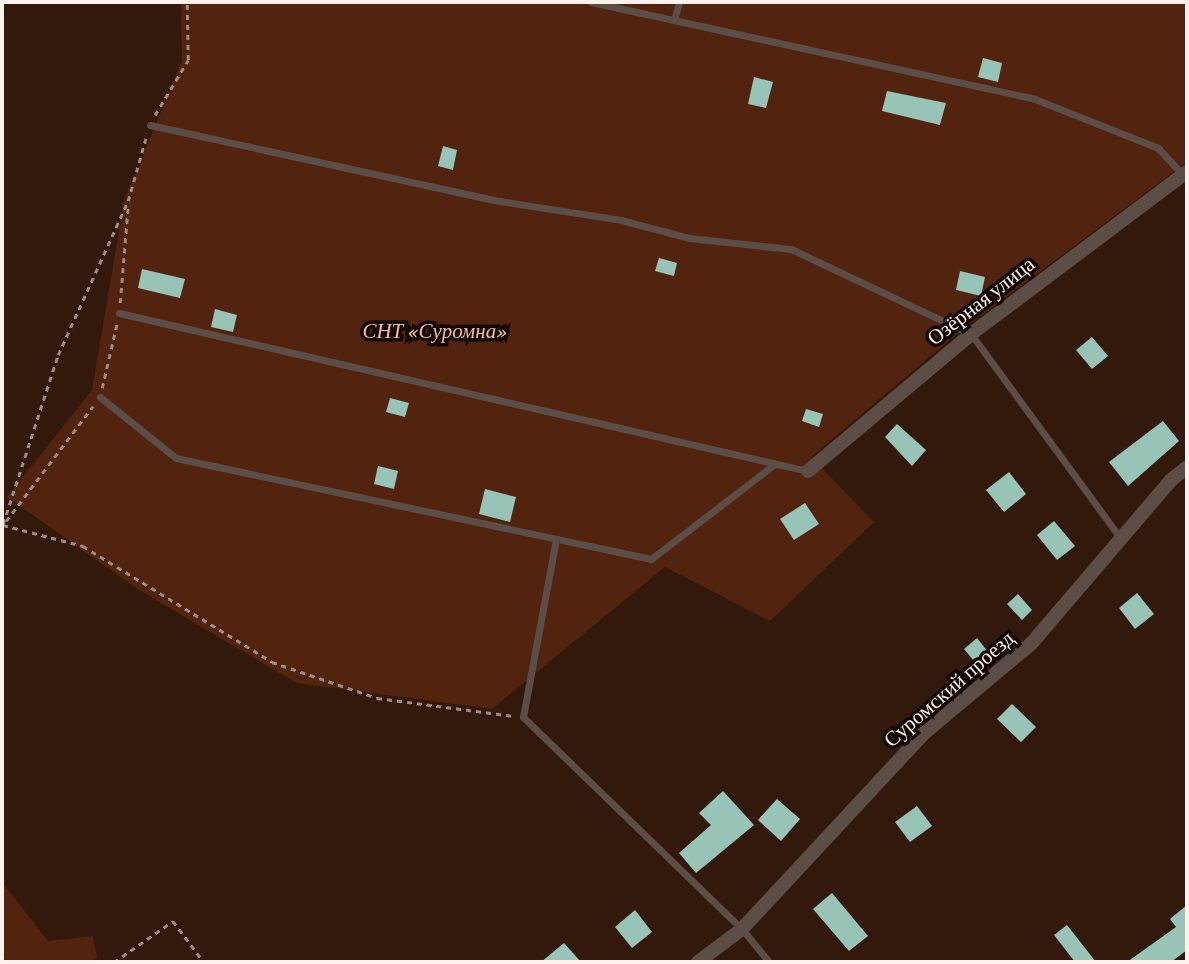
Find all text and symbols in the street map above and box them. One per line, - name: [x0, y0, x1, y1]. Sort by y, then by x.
- street label: Озёрная улица: [922, 251, 1040, 351]
- park label: СНТ «Суромна»: [362, 318, 508, 344]
- street label: Суромский проезд: [879, 626, 1019, 752]

